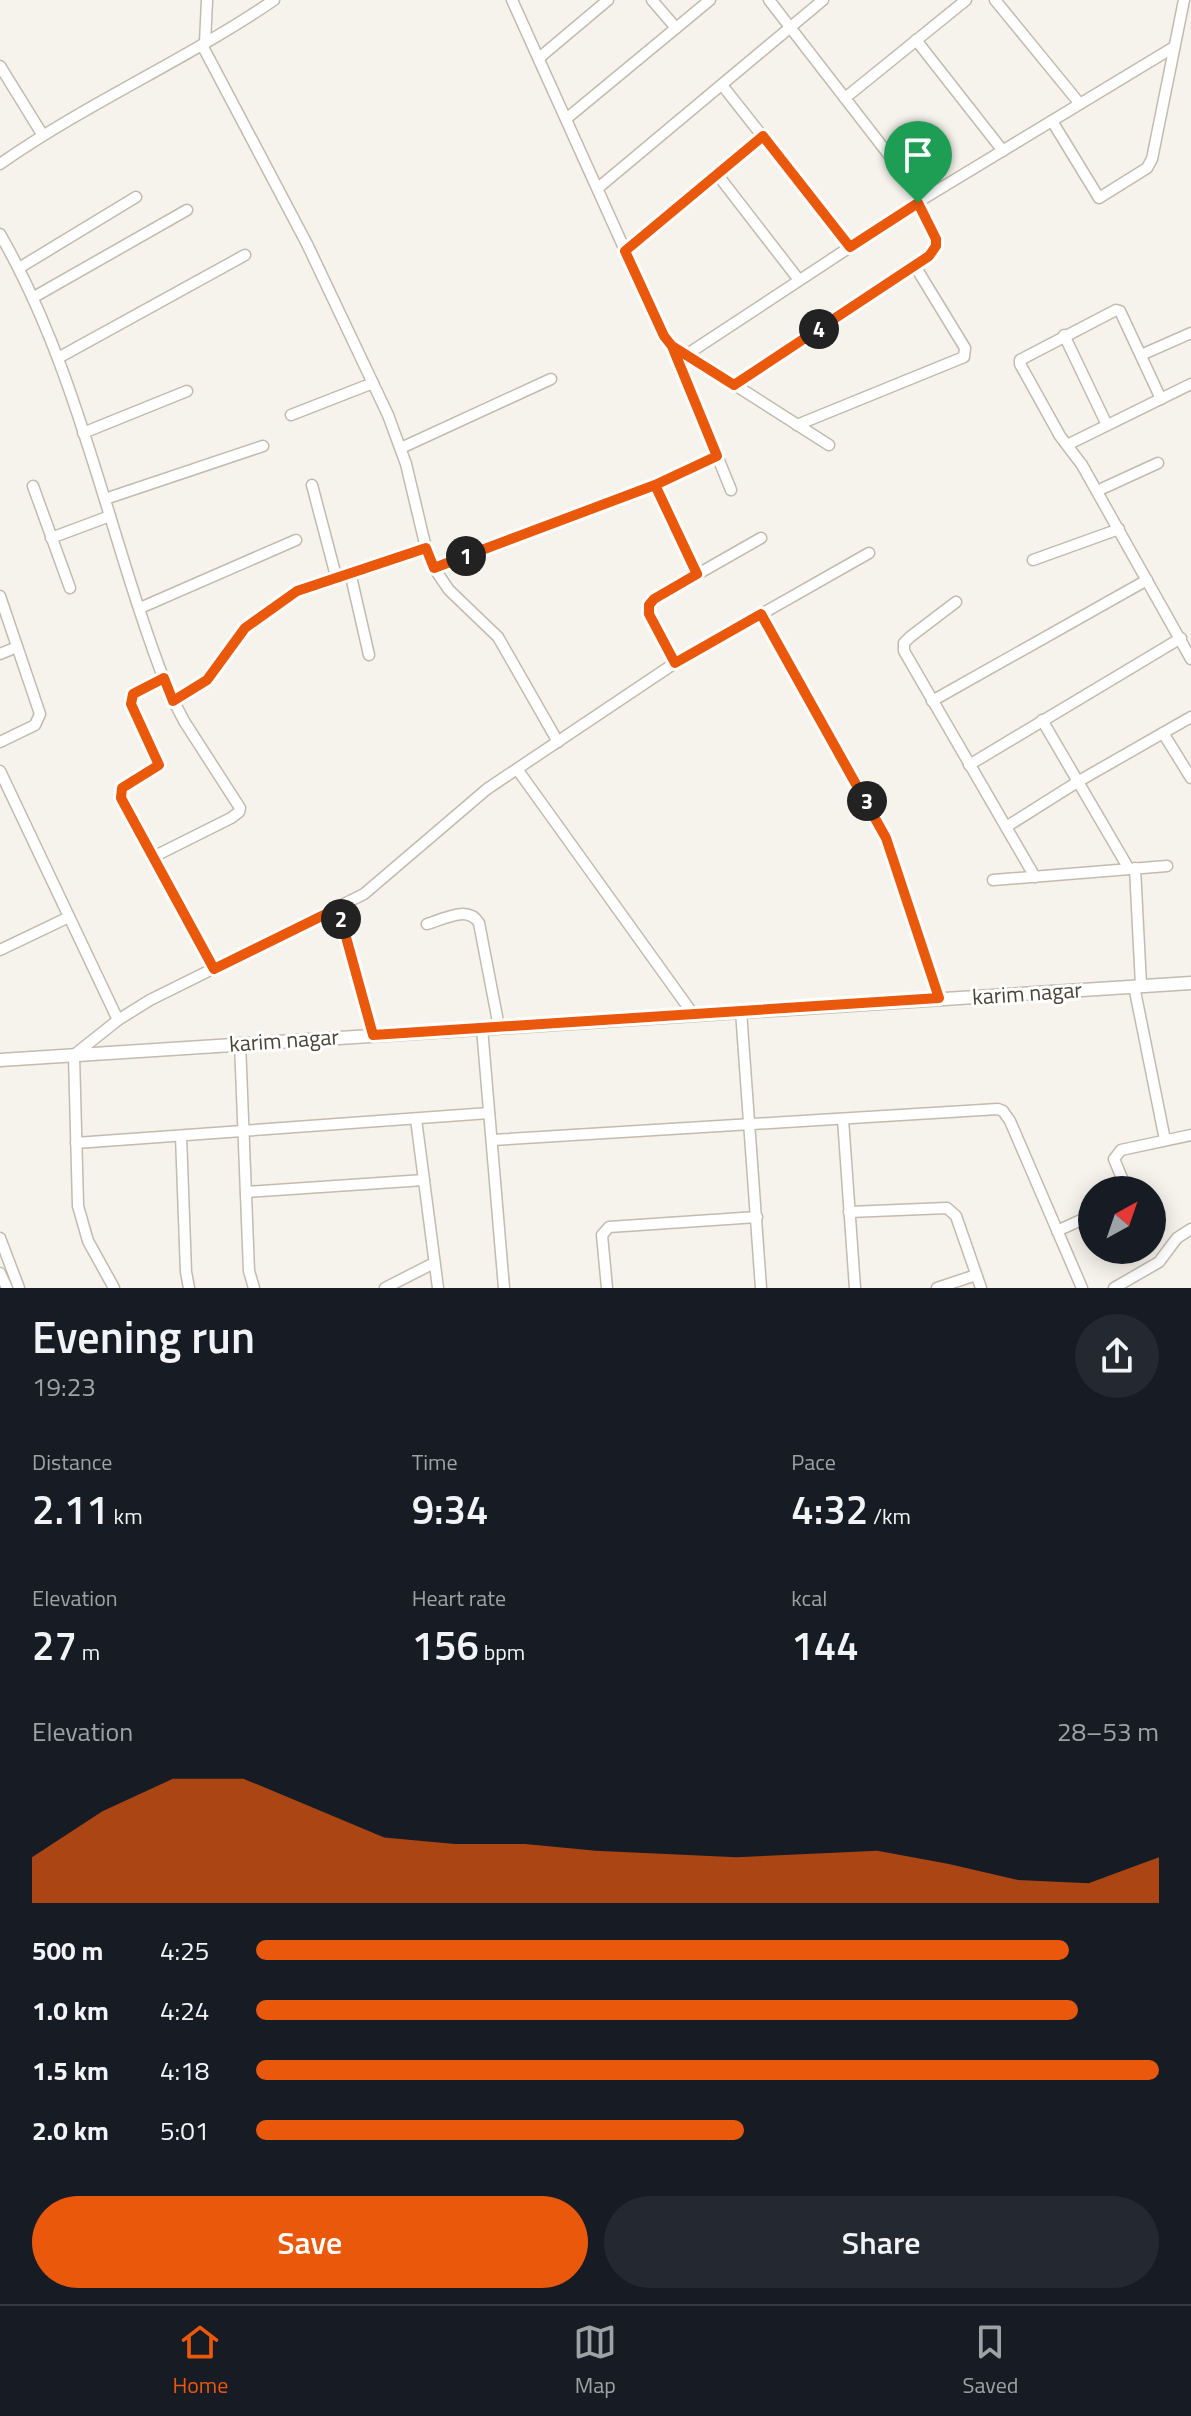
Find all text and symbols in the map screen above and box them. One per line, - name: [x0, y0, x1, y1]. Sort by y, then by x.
- pin: [884, 121, 952, 203]
- icon: arrive: [896, 133, 940, 177]
- pin: 4: [799, 309, 839, 349]
- text: 4: [813, 312, 825, 346]
- pin: 1: [446, 536, 486, 576]
- text: 1: [460, 539, 472, 573]
- pin: 3: [847, 781, 887, 821]
- text: 3: [861, 784, 873, 818]
- pin: 2: [321, 899, 361, 939]
- text: 2: [335, 902, 347, 936]
- street label: karim nagar: [971, 972, 1083, 1014]
- street label: karim nagar: [228, 1019, 340, 1061]
- north arrow: [1078, 1176, 1166, 1264]
- map controls: [1078, 1176, 1166, 1264]
- text: Evening run: [32, 1303, 255, 1370]
- button: share: [1075, 1314, 1159, 1398]
- text: 19:23: [32, 1367, 96, 1406]
- text: Distance: [32, 1445, 112, 1479]
- text: Time: [412, 1445, 458, 1479]
- text: Pace: [791, 1445, 836, 1479]
- text: 2.11: [32, 1479, 109, 1540]
- text: 9:34: [412, 1479, 488, 1540]
- text: 4:32: [791, 1479, 868, 1540]
- text: km: [109, 1499, 143, 1533]
- text: /km: [868, 1499, 911, 1533]
- text: Elevation: [32, 1581, 118, 1615]
- text: Heart rate: [412, 1581, 506, 1615]
- text: kcal: [791, 1581, 827, 1615]
- text: 27: [32, 1615, 77, 1676]
- text: 156: [412, 1615, 479, 1676]
- text: 144: [791, 1615, 859, 1676]
- text: m: [77, 1635, 100, 1669]
- text: bpm: [479, 1635, 525, 1669]
- text: Elevation: [32, 1712, 133, 1751]
- text: 28–53 m: [1057, 1712, 1159, 1751]
- text: 500 m: [32, 1931, 103, 1970]
- text: 4:25: [160, 1931, 209, 1970]
- text: 1.0 km: [32, 1991, 109, 2030]
- text: 4:24: [160, 1991, 209, 2030]
- text: 1.5 km: [32, 2051, 109, 2090]
- text: 4:18: [160, 2051, 209, 2090]
- text: 2.0 km: [32, 2111, 109, 2150]
- text: 5:01: [160, 2111, 209, 2150]
- button: Save: [32, 2196, 588, 2288]
- button: Share: [604, 2196, 1159, 2288]
- tab: Home: [173, 2320, 228, 2402]
- tab: Map: [573, 2320, 617, 2402]
- tab: Saved: [962, 2320, 1018, 2402]

